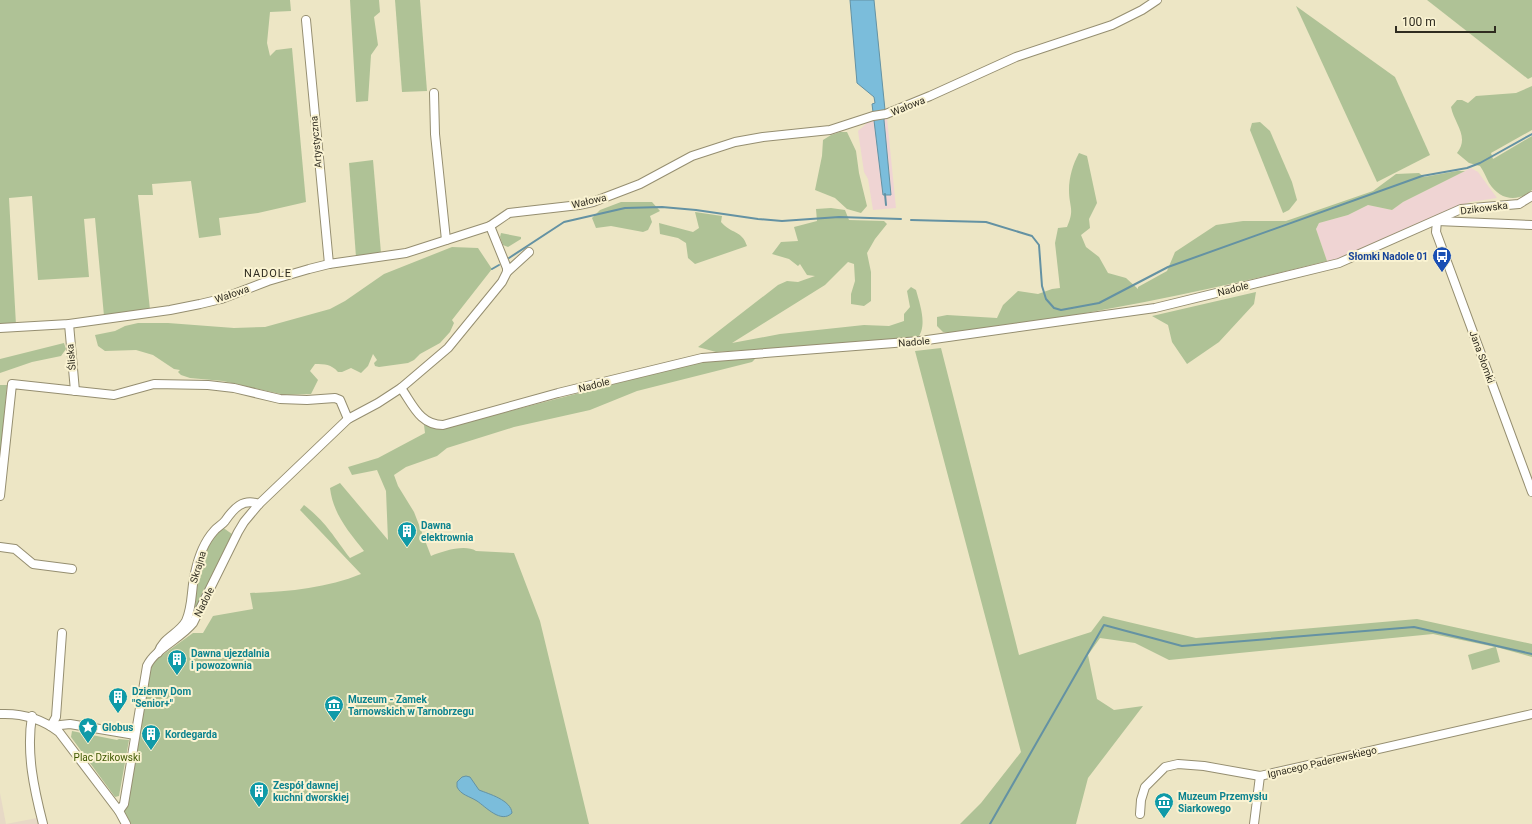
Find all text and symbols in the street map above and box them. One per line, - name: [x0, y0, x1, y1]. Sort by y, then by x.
- scale bar: [1396, 8, 1495, 34]
- text: 100 m: [1402, 15, 1436, 29]
- street label: Wałowa: [889, 94, 927, 118]
- street label: Artystyczna: [308, 115, 324, 169]
- street label: Wałowa: [570, 192, 608, 210]
- street label: Dzikowska: [1460, 200, 1508, 216]
- bus stop icon: Słomki Nadole 01: [1431, 245, 1453, 273]
- place label: Słomki Nadole 01: [1348, 251, 1428, 262]
- district label: NADOLE: [244, 267, 292, 280]
- street label: Nadole: [1216, 280, 1250, 298]
- street label: Wałowa: [213, 283, 251, 305]
- street label: Jana Słomki: [1467, 329, 1497, 385]
- street label: Nadole: [898, 335, 930, 349]
- street label: Śliska: [63, 343, 78, 371]
- street label: Nadole: [577, 376, 611, 394]
- building icon: Dawna elektrownia: [396, 520, 418, 548]
- place label: Dawna elektrownia: [421, 520, 474, 543]
- street label: Skrajna: [188, 550, 208, 584]
- street label: Nadole: [192, 585, 216, 619]
- building icon: Dawna ujezdalnia i powozownia: [166, 648, 188, 676]
- place label: Dawna ujezdalnia i powozownia: [191, 648, 270, 671]
- building icon: Dzienny Dom "Senior+": [107, 686, 129, 714]
- place label: Dzienny Dom "Senior+": [132, 686, 192, 709]
- museum icon: Muzeum - Zamek Tarnowskich w Tarnobrzegu: [323, 694, 345, 722]
- place label: Muzeum - Zamek Tarnowskich w Tarnobrzegu: [348, 694, 474, 717]
- place icon: Globus: [77, 716, 99, 744]
- place label: Globus: [102, 722, 133, 733]
- building icon: Kordegarda: [140, 723, 162, 751]
- place label: Kordegarda: [165, 729, 218, 740]
- street label: Ignacego Paderewskiego: [1266, 744, 1378, 780]
- park label: Plac Dzikowski: [74, 752, 140, 763]
- building icon: Zespół dawnej kuchni dworskiej: [248, 780, 270, 808]
- place label: Zespół dawnej kuchni dworskiej: [273, 780, 349, 803]
- museum icon: Muzeum Przemysłu Siarkowego: [1153, 791, 1175, 819]
- place label: Muzeum Przemysłu Siarkowego: [1178, 791, 1268, 814]

